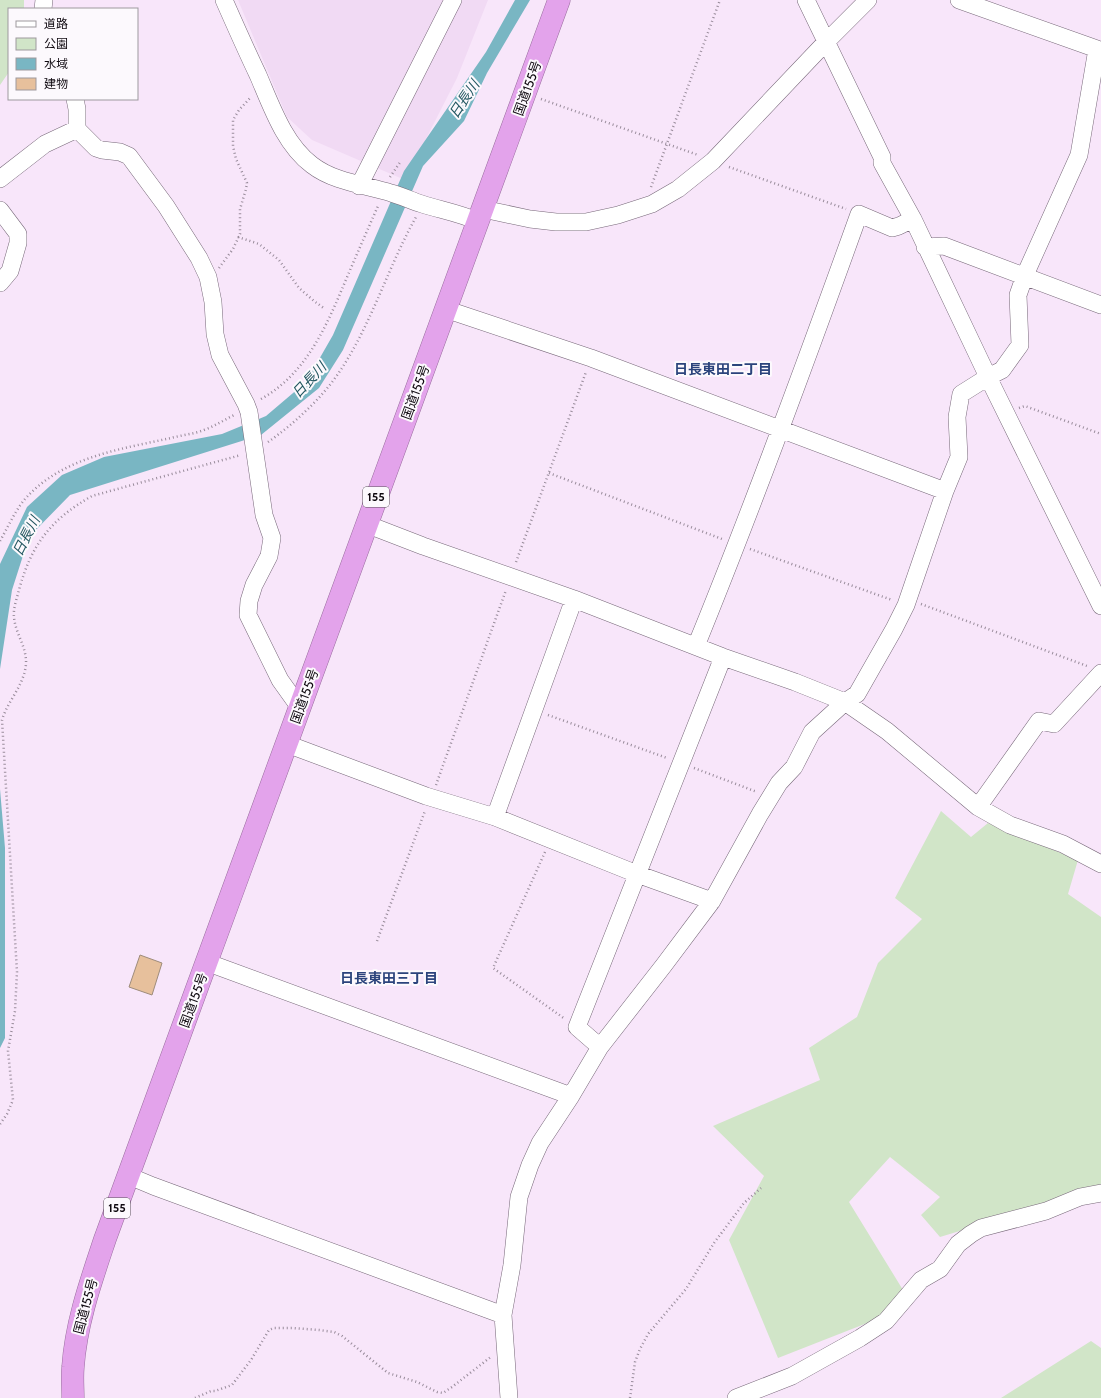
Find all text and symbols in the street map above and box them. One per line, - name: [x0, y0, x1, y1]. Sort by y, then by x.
- legend: [8, 8, 138, 100]
- text: 道路: [44, 16, 68, 31]
- text: 公園: [44, 36, 68, 51]
- text: 水域: [44, 56, 68, 71]
- street label: 国道155号: [510, 58, 544, 118]
- water label: 日長川: [445, 75, 484, 121]
- text: 建物: [44, 76, 68, 91]
- water label: 日長川: [288, 357, 331, 401]
- district label: 日長東田二丁目: [674, 360, 772, 378]
- street label: 国道155号: [398, 362, 432, 422]
- road number: 155: [363, 487, 389, 507]
- water label: 日長川: [8, 511, 44, 559]
- street label: 国道155号: [287, 666, 321, 726]
- district label: 日長東田三丁目: [340, 969, 438, 987]
- street label: 国道155号: [176, 970, 210, 1030]
- road number: 155: [104, 1198, 130, 1218]
- street label: 国道155号: [70, 1276, 100, 1336]

